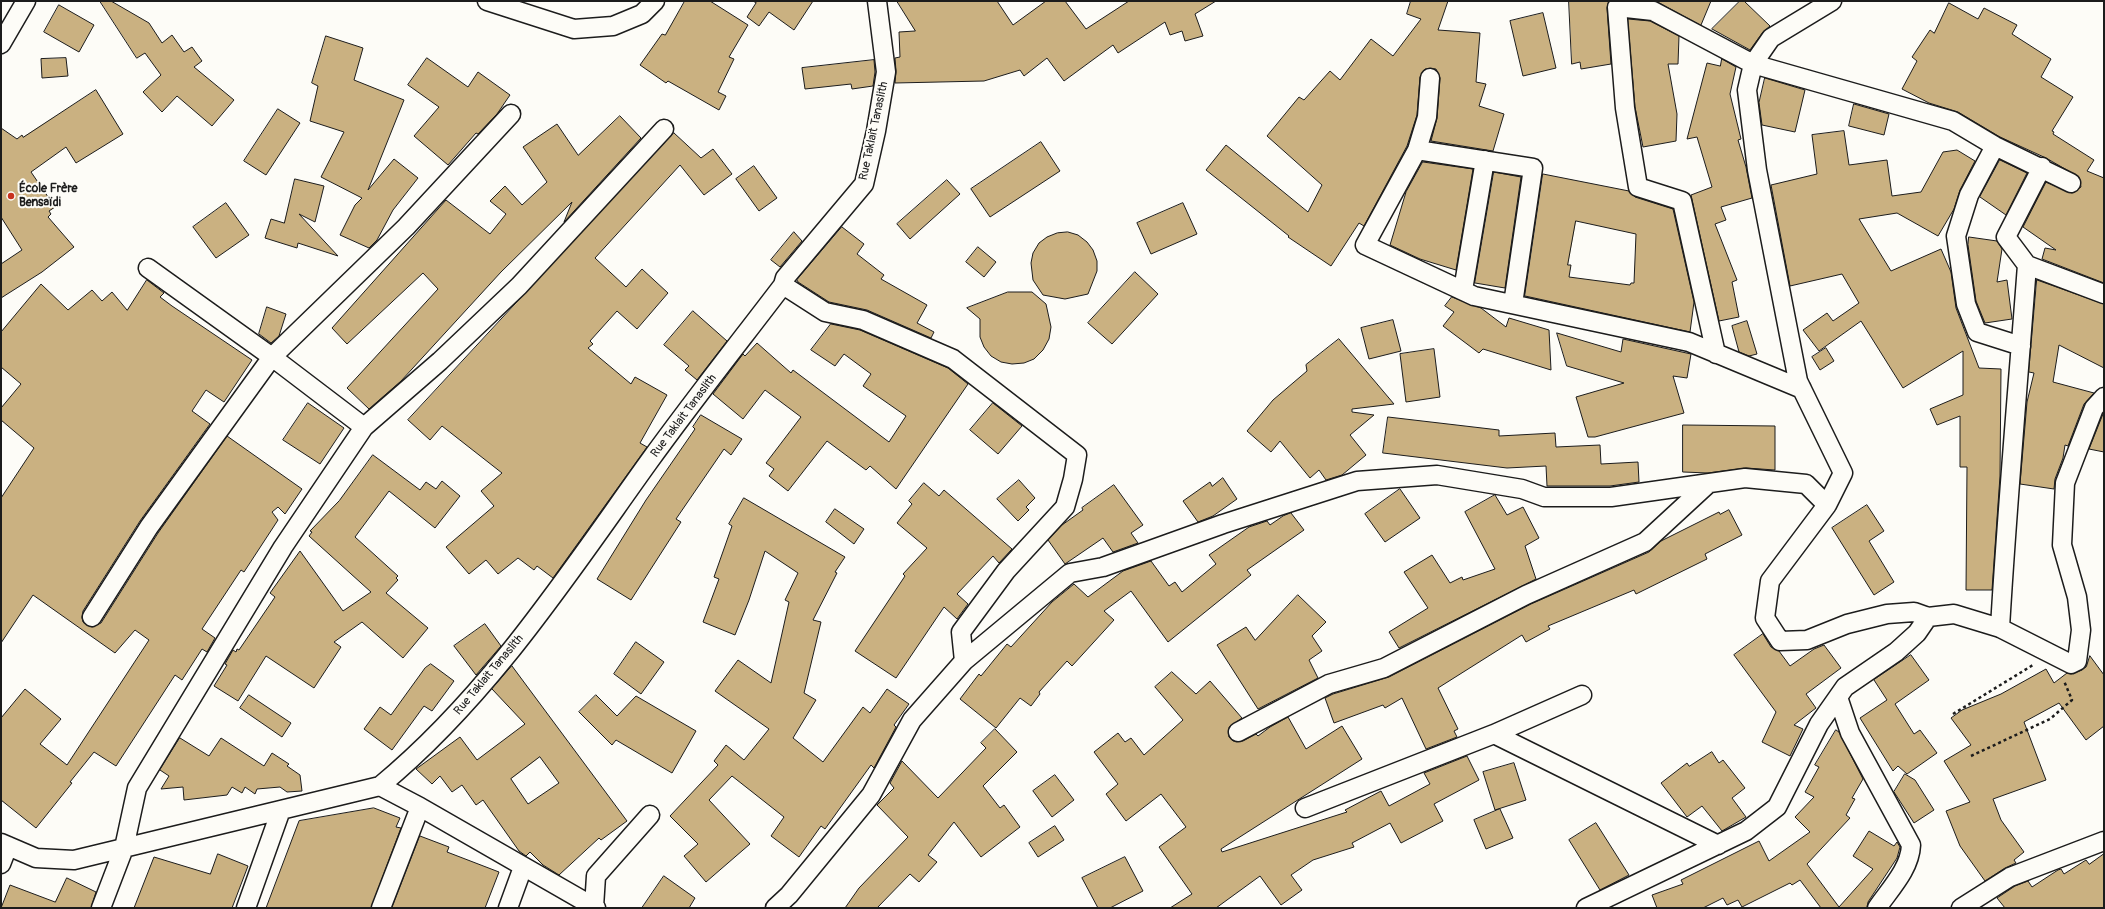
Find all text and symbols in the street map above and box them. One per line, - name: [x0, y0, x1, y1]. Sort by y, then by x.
- street label: Rue Taklait Tanaslith: [857, 80, 891, 182]
- place label: École Frère Bensaïdi: [19, 182, 77, 210]
- marker: École Frère Bensaïdi: [6, 191, 16, 201]
- street label: Rue Taklait Tanaslith: [648, 372, 720, 460]
- street label: Rue Taklait Tanaslith: [451, 632, 527, 718]

